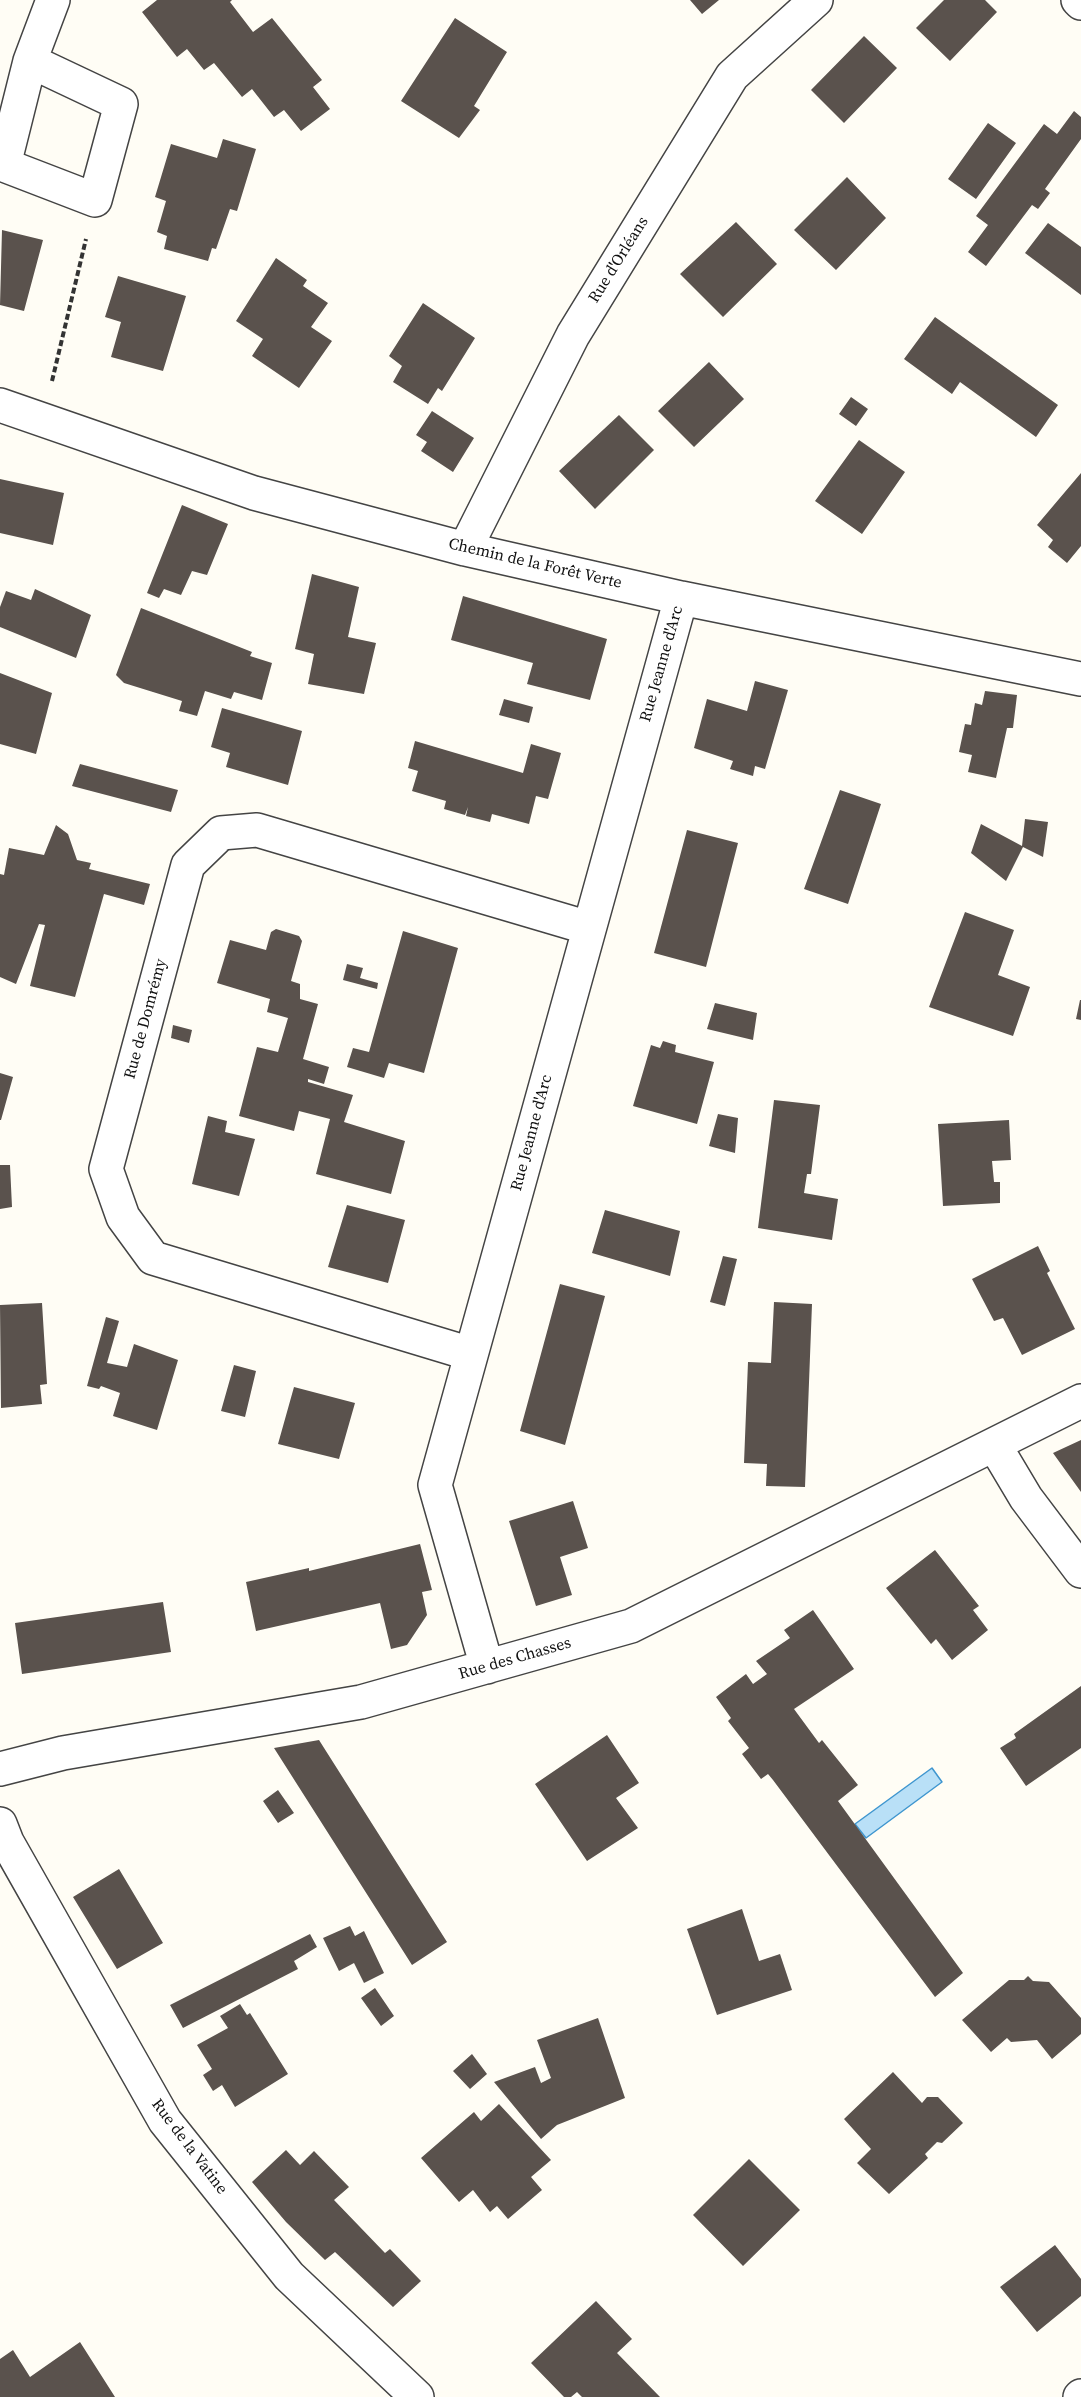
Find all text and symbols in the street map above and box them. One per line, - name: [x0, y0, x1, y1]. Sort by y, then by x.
- street label: Rue d'Orléans: [585, 213, 653, 307]
- street label: Chemin de la Forêt Verte: [446, 535, 624, 593]
- street label: Rue Jeanne d'Arc: [636, 604, 688, 724]
- street label: Rue de Domrémy: [121, 957, 171, 1081]
- street label: Rue Jeanne d'Arc: [507, 1073, 557, 1193]
- street label: Rue des Chasses: [457, 1634, 573, 1684]
- street label: Rue de la Vatine: [147, 2096, 231, 2198]

